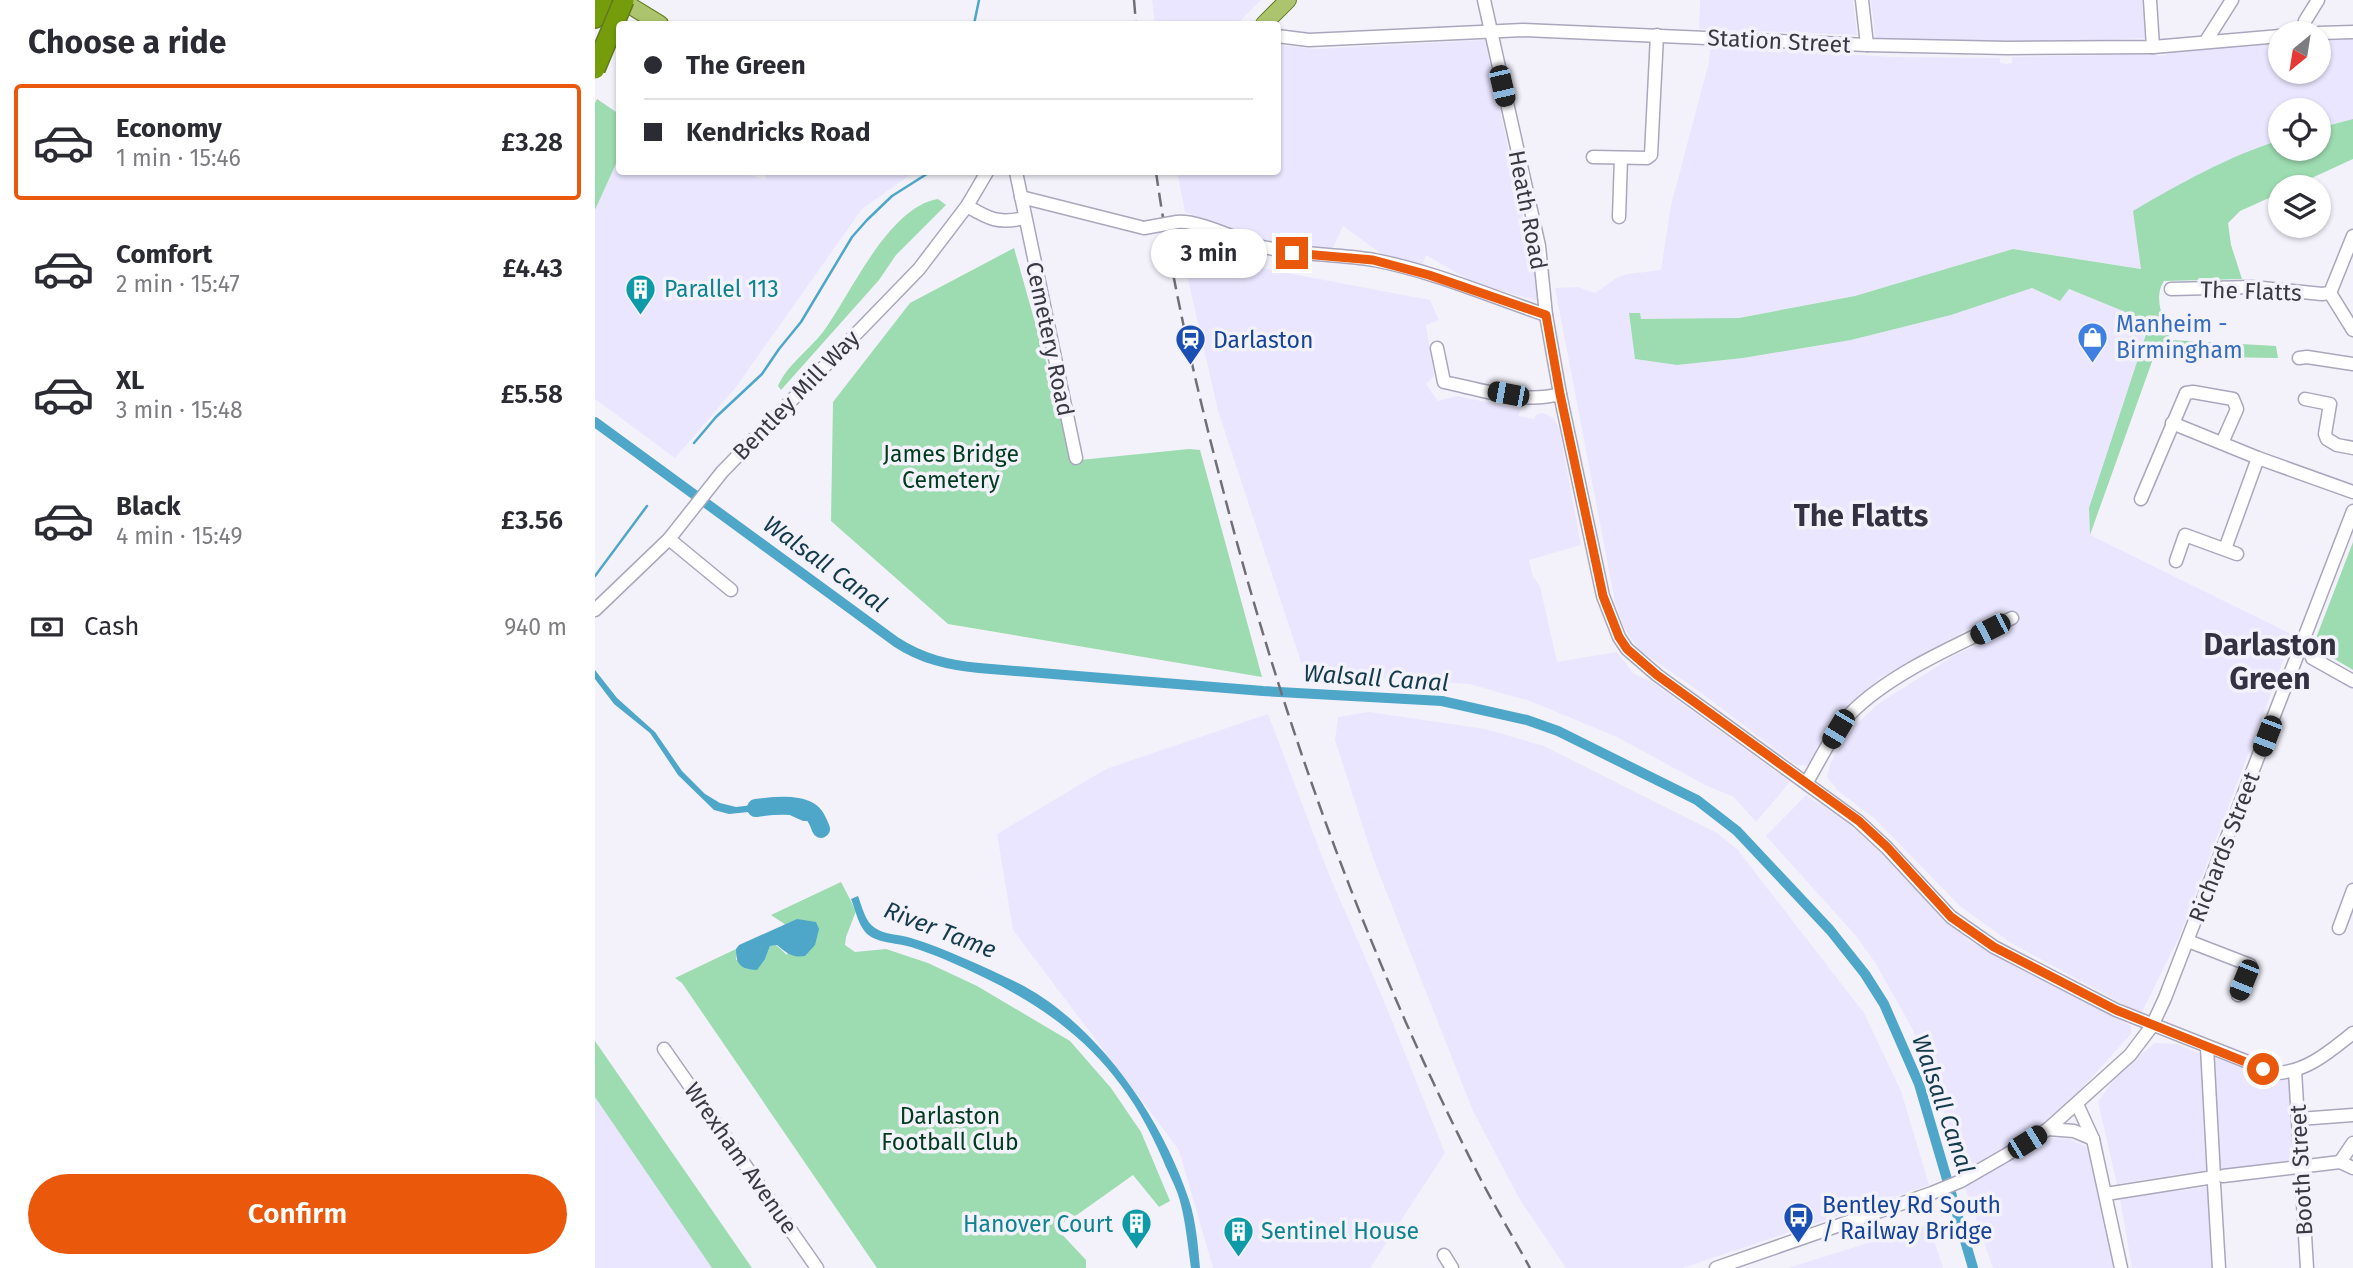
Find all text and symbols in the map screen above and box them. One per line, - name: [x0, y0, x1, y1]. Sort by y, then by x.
- north arrow: [2268, 21, 2331, 84]
- map controls: [2268, 21, 2331, 238]
- text: Choose a ride: [28, 23, 226, 61]
- street label: Station Street: [1707, 23, 1852, 59]
- text: The Green: [686, 50, 806, 81]
- car: [1488, 63, 1517, 109]
- button: locate: [2268, 98, 2331, 161]
- icon: car: [32, 111, 95, 174]
- text: Economy: [116, 113, 222, 144]
- text: Kendricks Road: [686, 117, 871, 148]
- text: £3.28: [501, 127, 563, 158]
- text: 1 min · 15:46: [116, 144, 241, 172]
- street label: Heath Road: [1503, 148, 1553, 272]
- button: layers: [2268, 175, 2331, 238]
- callout: 3 min: [1152, 229, 1267, 278]
- icon: car: [32, 237, 95, 300]
- route end: [1276, 237, 1308, 269]
- text: Comfort: [116, 239, 212, 270]
- text: 3 min: [1181, 239, 1237, 267]
- text: £4.43: [502, 253, 563, 284]
- street label: Cemetery Road: [1020, 259, 1080, 419]
- text: 2 min · 15:47: [116, 270, 240, 298]
- building icon: Parallel 113: [624, 272, 658, 316]
- place label: Parallel 113: [664, 275, 779, 303]
- street label: The Flatts: [2200, 275, 2302, 307]
- place label: Manheim - Birmingham: [2116, 310, 2243, 364]
- shop icon: Manheim - Birmingham: [2076, 320, 2110, 364]
- station icon: Darlaston: [1173, 323, 1207, 367]
- street label: Bentley Mill Way: [727, 324, 866, 466]
- place label: Darlaston: [1213, 326, 1314, 354]
- icon: car: [32, 363, 95, 426]
- text: XL: [116, 365, 144, 396]
- text: £5.58: [501, 379, 563, 410]
- car: [1486, 380, 1531, 408]
- text: 3 min · 15:48: [116, 396, 243, 424]
- park label: James Bridge Cemetery: [883, 440, 1019, 494]
- icon: car: [32, 489, 95, 552]
- text: Black: [116, 491, 181, 522]
- district label: The Flatts: [1794, 498, 1928, 534]
- text: £3.56: [501, 505, 563, 536]
- water label: Walsall Canal: [758, 510, 892, 618]
- text: 4 min · 15:49: [116, 522, 242, 550]
- icon: cash: [28, 608, 66, 646]
- car: [1967, 610, 2014, 648]
- text: Cash: [84, 611, 140, 642]
- text: 940 m: [504, 613, 567, 641]
- district label: Darlaston Green: [2204, 627, 2336, 697]
- water label: Walsall Canal: [1302, 659, 1450, 697]
- car: [1819, 706, 1858, 752]
- car: [2250, 713, 2285, 759]
- street label: Richards Street: [2183, 767, 2266, 926]
- water label: River Tame: [880, 896, 1000, 964]
- car: [2227, 957, 2262, 1003]
- water label: Walsall Canal: [1906, 1031, 1980, 1177]
- route start: [2247, 1053, 2279, 1085]
- street label: Wrexham Avenue: [678, 1077, 804, 1239]
- park label: Darlaston Football Club: [881, 1102, 1019, 1156]
- street label: Booth Street: [2284, 1103, 2318, 1236]
- car: [2004, 1122, 2051, 1162]
- button: Confirm: [28, 1174, 567, 1254]
- place label: Bentley Rd South / Railway Bridge: [1822, 1191, 2001, 1245]
- bus stop icon: Bentley Rd South / Railway Bridge: [1782, 1201, 1816, 1245]
- building icon: Hanover Court: [1119, 1207, 1153, 1251]
- place label: Hanover Court: [963, 1210, 1114, 1238]
- building icon: Sentinel House: [1221, 1214, 1255, 1258]
- place label: Sentinel House: [1261, 1217, 1419, 1245]

